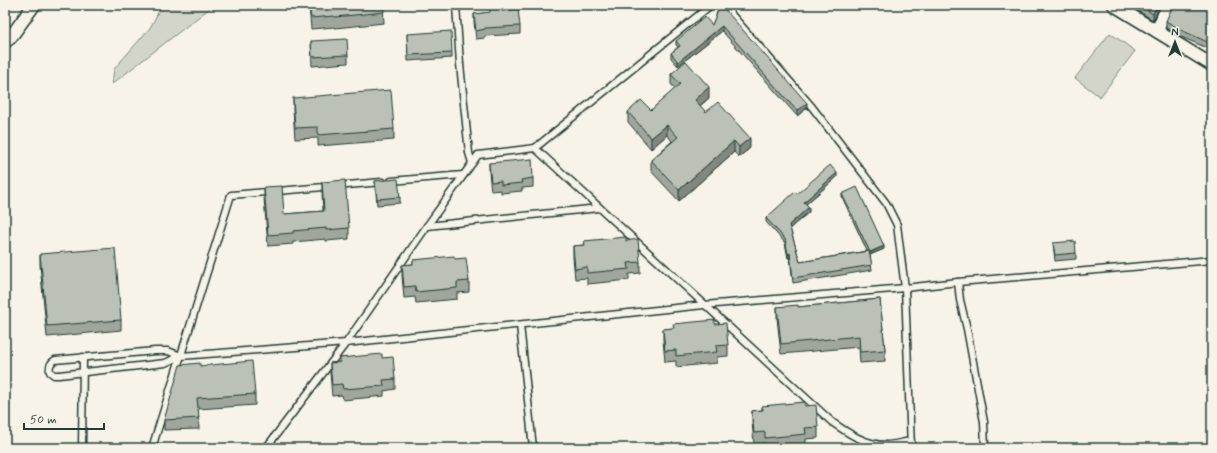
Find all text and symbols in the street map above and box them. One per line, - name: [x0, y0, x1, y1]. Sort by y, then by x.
- north arrow: [1155, 22, 1195, 62]
- text: N: [1171, 26, 1179, 40]
- scale bar: [24, 405, 104, 431]
- text: 50 m: [30, 412, 57, 428]

